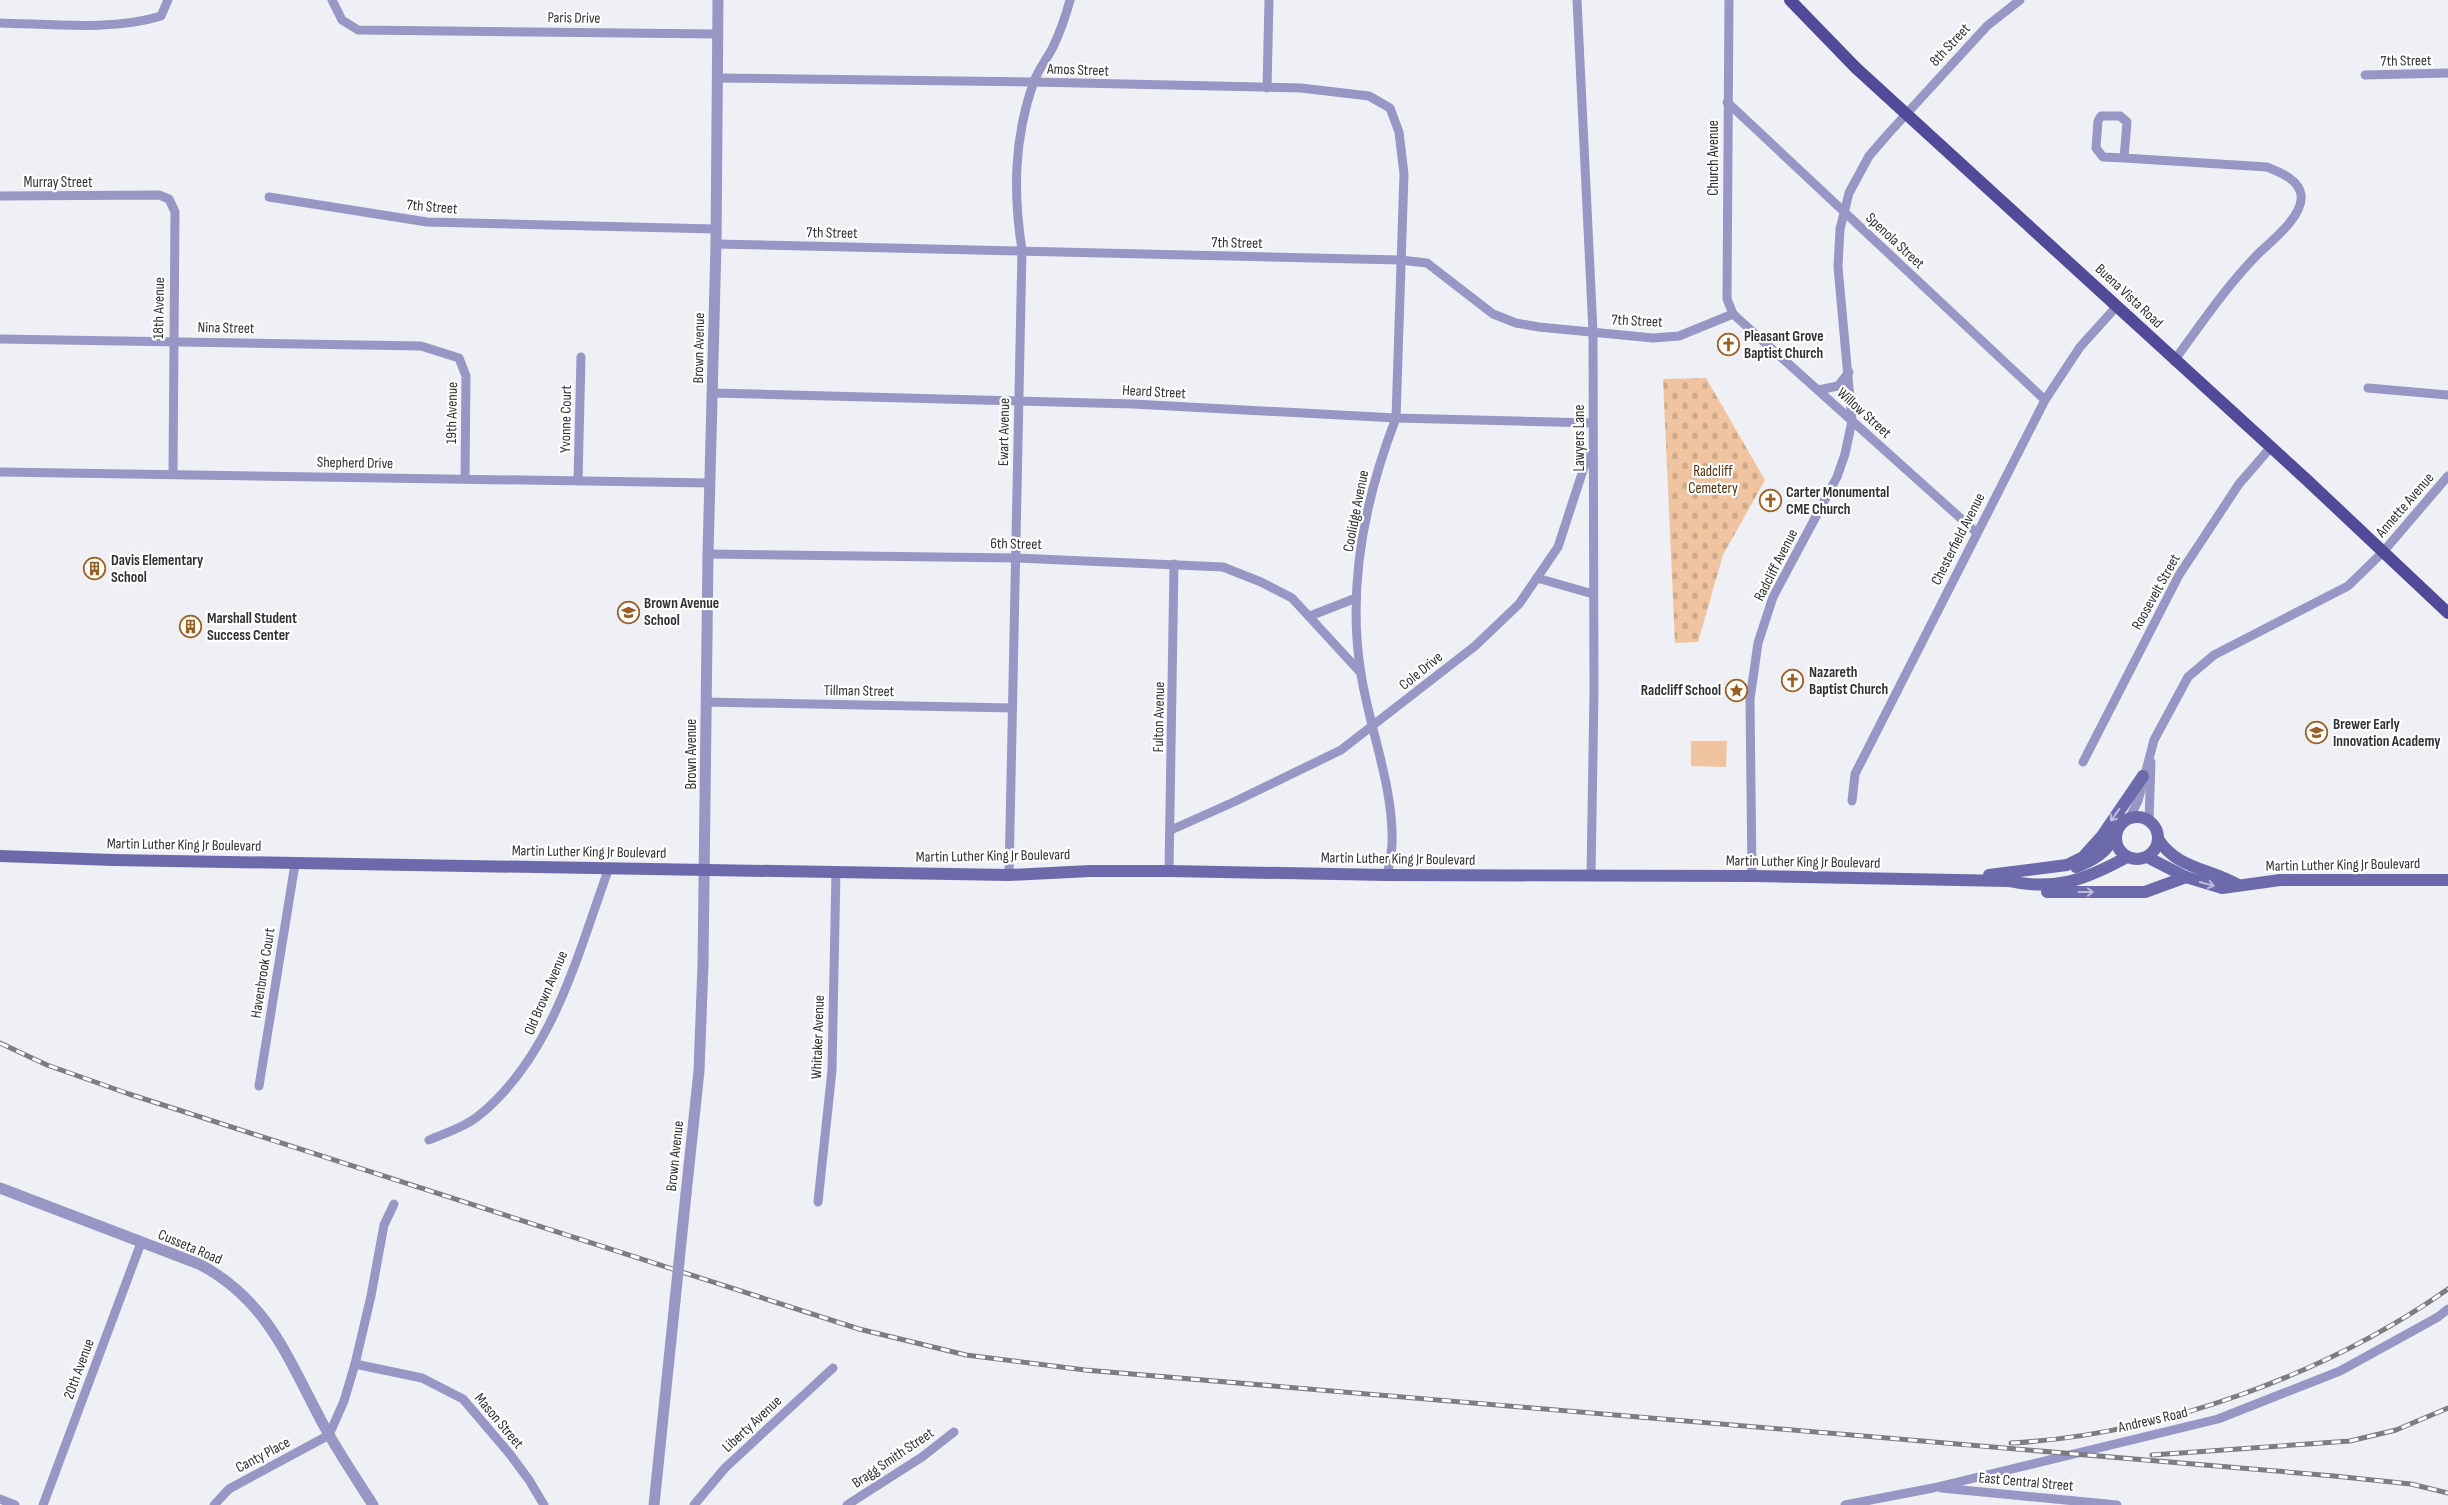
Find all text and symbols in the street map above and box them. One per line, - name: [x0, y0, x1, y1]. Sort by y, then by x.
- street label: Paris Drive: [547, 8, 601, 28]
- street label: 8th Street: [1925, 19, 1975, 70]
- street label: 7th Street: [2380, 51, 2432, 71]
- street label: Amos Street: [1046, 59, 1110, 81]
- street label: Church Avenue: [1704, 120, 1723, 196]
- street label: Murray Street: [23, 173, 93, 192]
- street label: 7th Street: [406, 195, 459, 219]
- street label: Spenola Street: [1861, 209, 1929, 273]
- street label: 7th Street: [806, 223, 858, 243]
- street label: 7th Street: [1211, 233, 1263, 253]
- street label: Buena Vista Road: [2091, 260, 2167, 332]
- street label: 18th Avenue: [149, 277, 169, 339]
- street label: 7th Street: [1611, 310, 1663, 332]
- street label: Brown Avenue: [689, 312, 709, 384]
- street label: Nina Street: [198, 318, 255, 338]
- place label: Pleasant Grove Baptist Church: [1744, 327, 1824, 363]
- church icon: Pleasant Grove Baptist Church: [1716, 333, 1740, 357]
- street label: Heard Street: [1122, 381, 1187, 403]
- street label: 19th Avenue: [442, 382, 462, 444]
- street label: Yvonne Court: [556, 384, 576, 453]
- street label: Willow Street: [1833, 384, 1895, 443]
- street label: Ewart Avenue: [994, 398, 1014, 466]
- street label: Lawyers Lane: [1570, 404, 1589, 472]
- street label: Shepherd Drive: [317, 453, 393, 473]
- park label: Radcliff Cemetery: [1688, 462, 1738, 498]
- street label: Coolidge Avenue: [1339, 469, 1373, 553]
- street label: Annette Avenue: [2371, 469, 2438, 542]
- place label: Carter Monumental CME Church: [1786, 483, 1889, 519]
- church icon: Carter Monumental CME Church: [1758, 489, 1782, 513]
- street label: Chesterfield Avenue: [1927, 490, 1989, 588]
- street label: Radcliff Avenue: [1750, 526, 1802, 604]
- street label: 6th Street: [990, 534, 1042, 554]
- street label: Roosevelt Street: [2127, 550, 2185, 633]
- place label: Davis Elementary School: [111, 551, 204, 587]
- building icon: Davis Elementary School: [83, 557, 107, 581]
- place label: Brown Avenue School: [644, 594, 719, 630]
- school or university icon: Brown Avenue School: [616, 600, 640, 624]
- place label: Marshall Student Success Center: [207, 609, 297, 645]
- building icon: Marshall Student Success Center: [179, 615, 203, 639]
- street label: Cole Drive: [1395, 648, 1447, 694]
- place label: Nazareth Baptist Church: [1809, 663, 1888, 699]
- church icon: Nazareth Baptist Church: [1781, 669, 1805, 693]
- place icon: Radcliff School: [1725, 678, 1749, 702]
- street label: Tillman Street: [824, 681, 895, 701]
- street label: Fulton Avenue: [1149, 681, 1169, 753]
- place label: Radcliff School: [1641, 681, 1721, 700]
- place label: Brewer Early Innovation Academy: [2333, 715, 2441, 751]
- street label: Brown Avenue: [682, 719, 701, 789]
- school or university icon: Brewer Early Innovation Academy: [2305, 721, 2329, 745]
- one-way arrow: [2109, 808, 2120, 821]
- street label: Martin Luther King Jr Boulevard: [107, 834, 261, 856]
- street label: Martin Luther King Jr Boulevard: [512, 841, 666, 863]
- street label: Martin Luther King Jr Boulevard: [916, 845, 1070, 867]
- street label: Martin Luther King Jr Boulevard: [1321, 848, 1475, 870]
- street label: Martin Luther King Jr Boulevard: [1726, 851, 1880, 873]
- street label: Martin Luther King Jr Boulevard: [2266, 854, 2420, 876]
- one-way arrow: [2199, 880, 2215, 890]
- one-way arrow: [2078, 887, 2094, 897]
- street label: Havenbrook Court: [247, 926, 280, 1019]
- street label: Old Brown Avenue: [520, 948, 572, 1038]
- street label: Whitaker Avenue: [807, 995, 829, 1079]
- street label: Brown Avenue: [662, 1120, 688, 1192]
- street label: Cusseta Road: [155, 1225, 225, 1269]
- street label: 20th Avenue: [59, 1336, 99, 1402]
- street label: Mason Street: [470, 1389, 528, 1453]
- street label: Liberty Avenue: [718, 1392, 786, 1456]
- street label: Andrews Road: [2115, 1403, 2190, 1437]
- street label: Bragg Smith Street: [848, 1423, 938, 1492]
- street label: Canty Place: [233, 1433, 293, 1477]
- street label: East Central Street: [1978, 1468, 2075, 1496]

